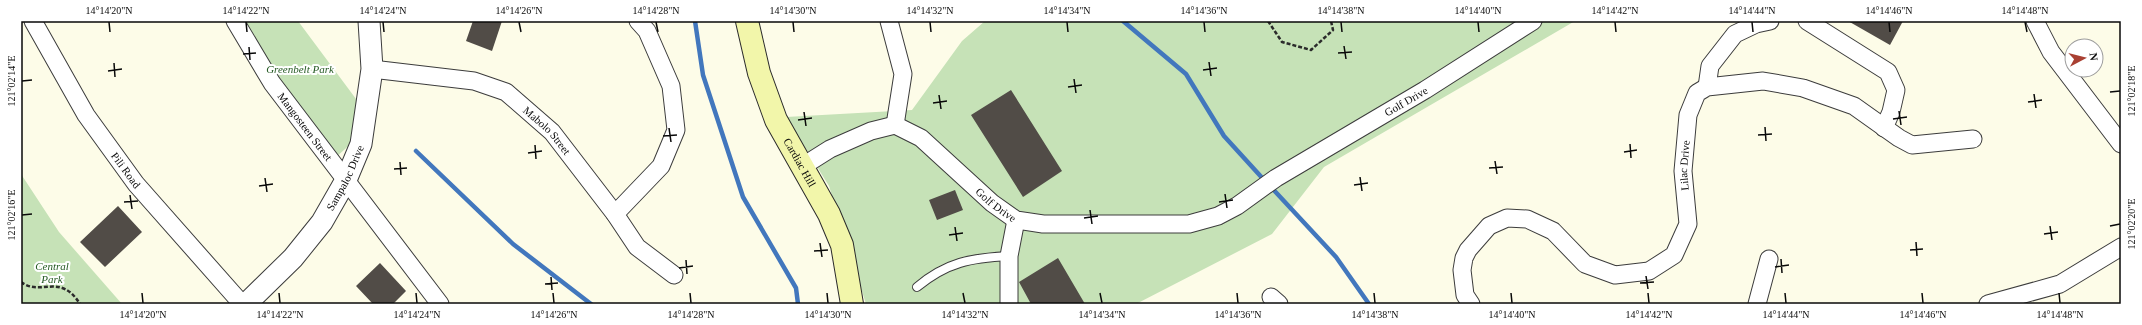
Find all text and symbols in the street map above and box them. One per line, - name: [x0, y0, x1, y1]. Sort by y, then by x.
- text: 14°14'20"N: [85, 5, 133, 16]
- text: 14°14'22"N: [222, 5, 270, 16]
- text: 14°14'24"N: [359, 5, 407, 16]
- text: 14°14'26"N: [495, 5, 543, 16]
- text: 14°14'28"N: [632, 5, 680, 16]
- text: 14°14'30"N: [769, 5, 817, 16]
- text: 14°14'32"N: [906, 5, 954, 16]
- text: 14°14'34"N: [1043, 5, 1091, 16]
- text: 14°14'36"N: [1180, 5, 1228, 16]
- text: 14°14'38"N: [1317, 5, 1365, 16]
- text: 14°14'40"N: [1454, 5, 1502, 16]
- text: 14°14'42"N: [1591, 5, 1639, 16]
- text: 14°14'44"N: [1728, 5, 1776, 16]
- text: 14°14'46"N: [1865, 5, 1913, 16]
- text: 14°14'48"N: [2001, 5, 2049, 16]
- north arrow: [2064, 38, 2104, 78]
- text: N: [2087, 52, 2100, 62]
- text: 121°02'14"E: [6, 56, 17, 107]
- park label: Greenbelt Park: [266, 63, 335, 75]
- text: 121°02'18"E: [2126, 66, 2137, 117]
- street label: Golf Drive: [1382, 84, 1430, 119]
- street label: Mangosteen Street: [275, 90, 335, 163]
- street label: Mabolo Street: [521, 104, 573, 157]
- street label: Cardiac Hill: [781, 136, 818, 189]
- street label: Lilac Drive: [1677, 140, 1692, 191]
- street label: Sampaloc Drive: [324, 143, 366, 212]
- street label: Pili Road: [109, 150, 143, 191]
- street label: Golf Drive: [973, 185, 1019, 224]
- text: 121°02'16"E: [6, 190, 17, 241]
- text: 121°02'20"E: [2126, 199, 2137, 250]
- park label: Central Park: [35, 260, 69, 285]
- text: 14°14'20"N: [119, 309, 167, 320]
- text: 14°14'22"N: [256, 309, 304, 320]
- text: 14°14'24"N: [393, 309, 441, 320]
- text: 14°14'26"N: [530, 309, 578, 320]
- text: 14°14'28"N: [667, 309, 715, 320]
- text: 14°14'30"N: [804, 309, 852, 320]
- text: 14°14'32"N: [941, 309, 989, 320]
- text: 14°14'34"N: [1078, 309, 1126, 320]
- text: 14°14'36"N: [1214, 309, 1262, 320]
- text: 14°14'38"N: [1351, 309, 1399, 320]
- text: 14°14'40"N: [1488, 309, 1536, 320]
- text: 14°14'42"N: [1625, 309, 1673, 320]
- text: 14°14'44"N: [1762, 309, 1810, 320]
- text: 14°14'46"N: [1899, 309, 1947, 320]
- text: 14°14'48"N: [2036, 309, 2084, 320]

